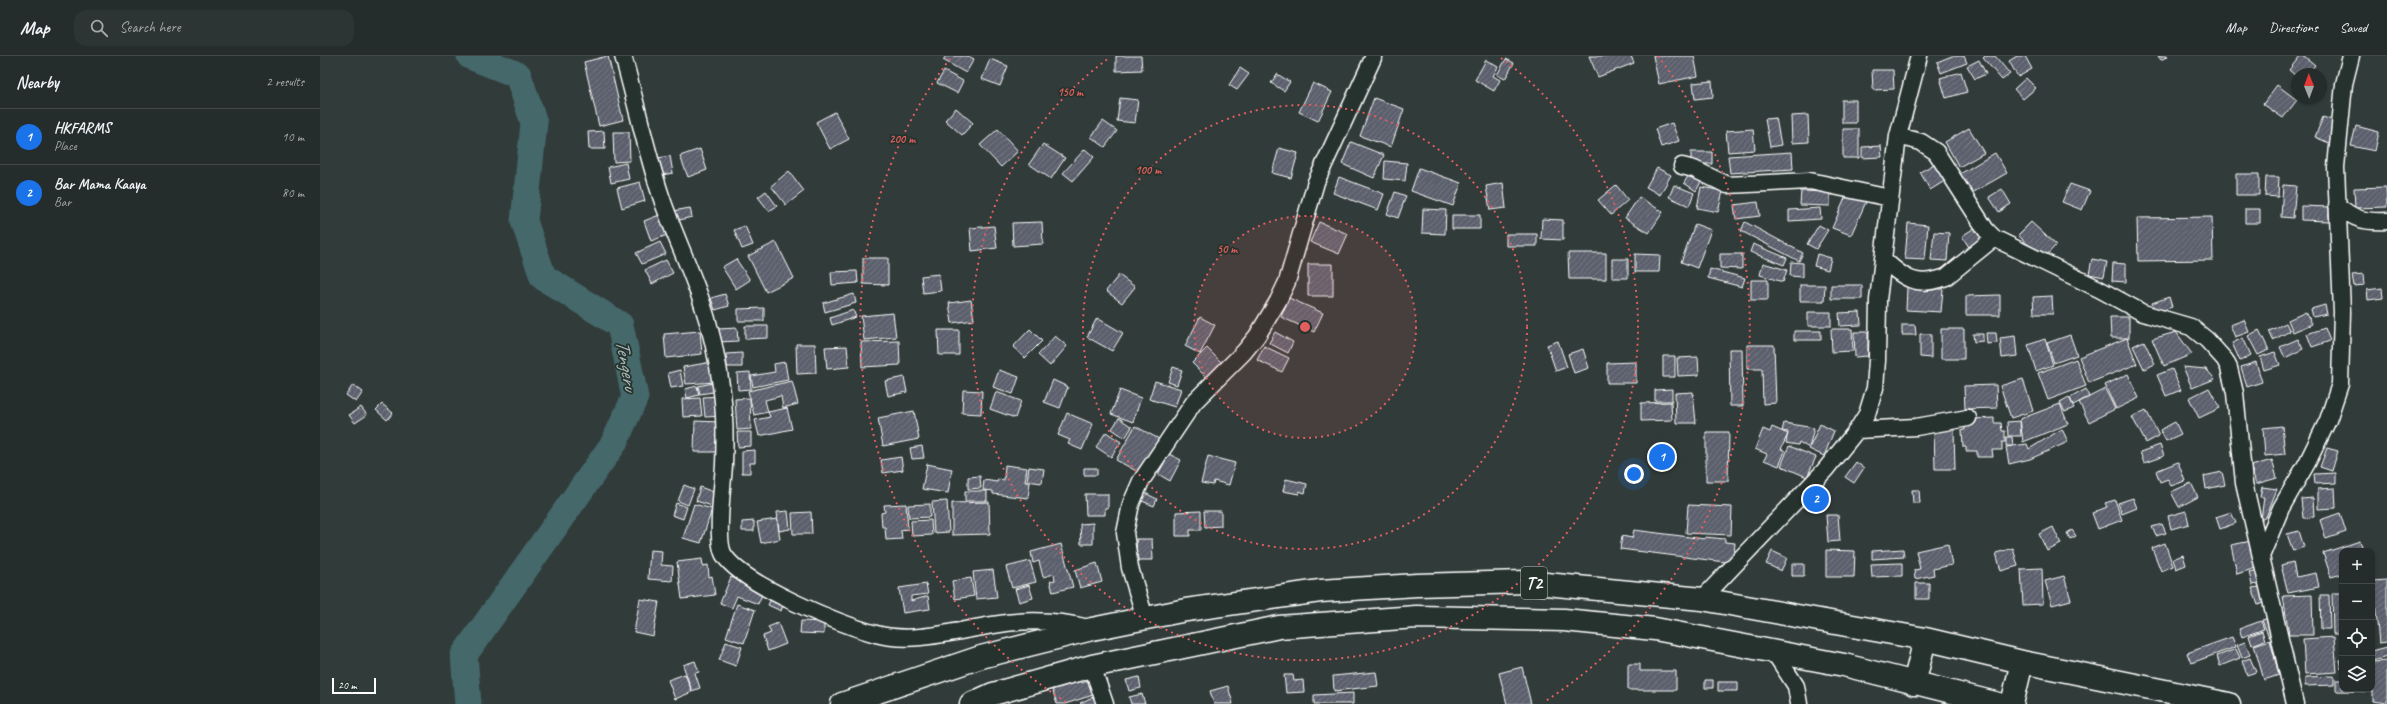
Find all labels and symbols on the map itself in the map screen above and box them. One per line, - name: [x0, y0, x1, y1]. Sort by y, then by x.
- north arrow: [2291, 68, 2327, 104]
- text: 150 m: [1057, 84, 1084, 100]
- text: 200 m: [889, 131, 916, 147]
- text: 100 m: [1135, 162, 1162, 178]
- text: 50 m: [1217, 241, 1238, 257]
- centre of rings: [1298, 320, 1312, 334]
- water label: Tengeru: [610, 338, 644, 395]
- pin: 1: [1649, 442, 1675, 472]
- your location: [1624, 464, 1644, 484]
- pin: 2: [1803, 484, 1829, 514]
- road number: T2: [1521, 567, 1547, 599]
- scale bar: [332, 676, 376, 695]

